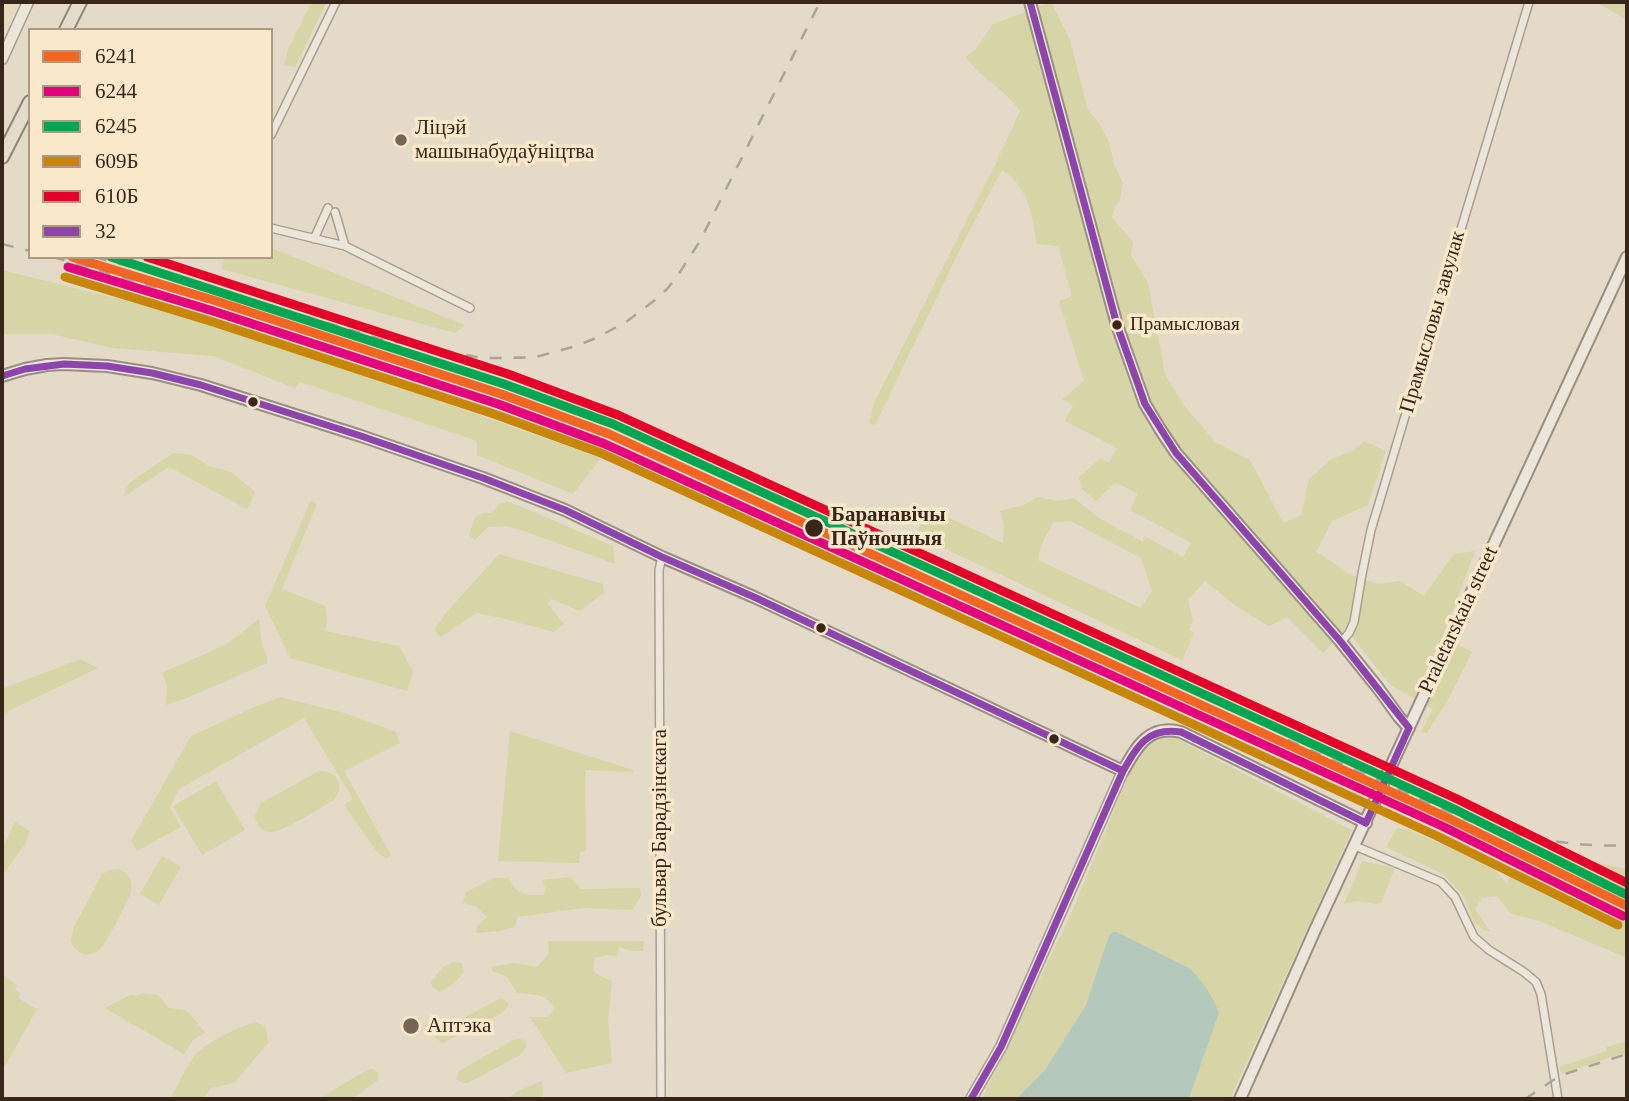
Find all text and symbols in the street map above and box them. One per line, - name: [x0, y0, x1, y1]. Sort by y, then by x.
- legend: [28, 28, 273, 259]
- text: 6241: [95, 44, 137, 68]
- text: 6244: [95, 79, 137, 103]
- text: 6245: [95, 114, 137, 138]
- place label: Ліцэй машынабудаўніцтва: [415, 115, 594, 165]
- marker: Ліцэй машынабудаўніцтва: [393, 132, 409, 148]
- text: 609Б: [95, 149, 139, 173]
- text: 610Б: [95, 184, 139, 208]
- text: 32: [95, 219, 116, 243]
- street label: Прамысловы завулак: [1395, 228, 1471, 416]
- place label: Прамысловая: [1130, 314, 1240, 336]
- marker: Прамысловая: [1110, 318, 1124, 332]
- unlabelled marker: [246, 395, 260, 409]
- place label: Баранавічы Паўночныя: [831, 503, 946, 553]
- marker: Баранавічы Паўночныя: [803, 517, 825, 539]
- street label: Praletarskaia street: [1414, 543, 1504, 697]
- unlabelled marker: [814, 621, 828, 635]
- street label: бульвар Барадзінскага: [647, 729, 673, 927]
- unlabelled marker: [1047, 732, 1061, 746]
- place label: Аптэка: [427, 1013, 491, 1039]
- marker: Аптэка: [401, 1016, 421, 1036]

